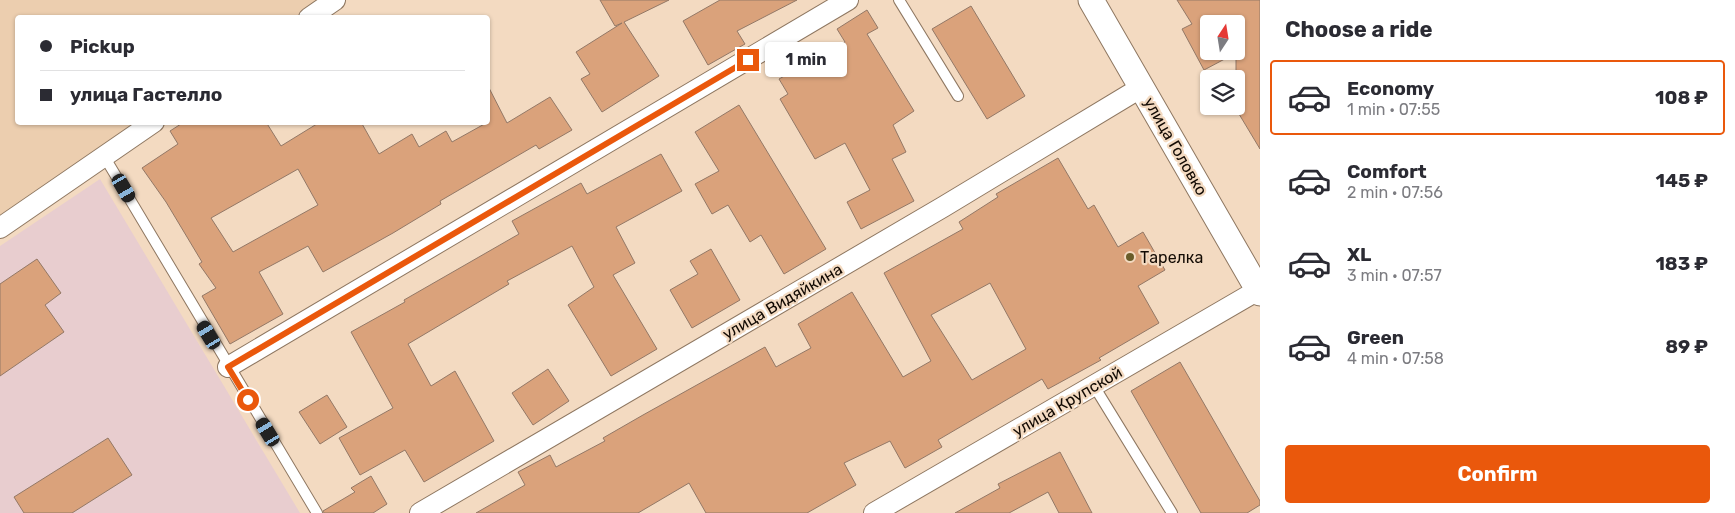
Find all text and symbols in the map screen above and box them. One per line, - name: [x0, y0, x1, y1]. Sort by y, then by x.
- north arrow: [1200, 15, 1245, 60]
- map controls: [1200, 15, 1245, 115]
- text: Choose a ride: [1285, 16, 1432, 43]
- text: Pickup: [70, 35, 135, 58]
- callout: 1 min: [766, 42, 848, 78]
- route end: [737, 49, 759, 71]
- text: 1 min: [786, 50, 826, 69]
- button: layers: [1200, 70, 1245, 115]
- icon: car: [1287, 75, 1332, 120]
- text: Economy: [1347, 77, 1434, 100]
- text: улица Гастелло: [70, 83, 222, 106]
- text: 108 ₽: [1655, 86, 1708, 109]
- street label: улица Головко: [1140, 94, 1211, 199]
- text: 1 min · 07:55: [1347, 100, 1440, 119]
- icon: car: [1287, 158, 1332, 203]
- text: Comfort: [1347, 160, 1427, 183]
- text: 145 ₽: [1656, 169, 1708, 192]
- car: [110, 171, 137, 205]
- text: 2 min · 07:56: [1347, 183, 1443, 202]
- icon: car: [1287, 241, 1332, 286]
- text: XL: [1347, 243, 1371, 266]
- place label: Тарелка: [1140, 248, 1203, 267]
- marker: Тарелка: [1124, 251, 1136, 263]
- text: 183 ₽: [1655, 252, 1708, 275]
- street label: улица Видяйкина: [719, 259, 846, 343]
- text: 3 min · 07:57: [1347, 266, 1442, 285]
- car: [194, 318, 223, 352]
- icon: car: [1287, 324, 1332, 369]
- text: Green: [1347, 326, 1404, 349]
- text: 89 ₽: [1665, 335, 1708, 358]
- text: 4 min · 07:58: [1347, 349, 1444, 368]
- street label: улица Крупской: [1009, 362, 1126, 441]
- route start: [237, 389, 259, 411]
- car: [253, 415, 282, 449]
- button: Confirm: [1285, 445, 1710, 503]

